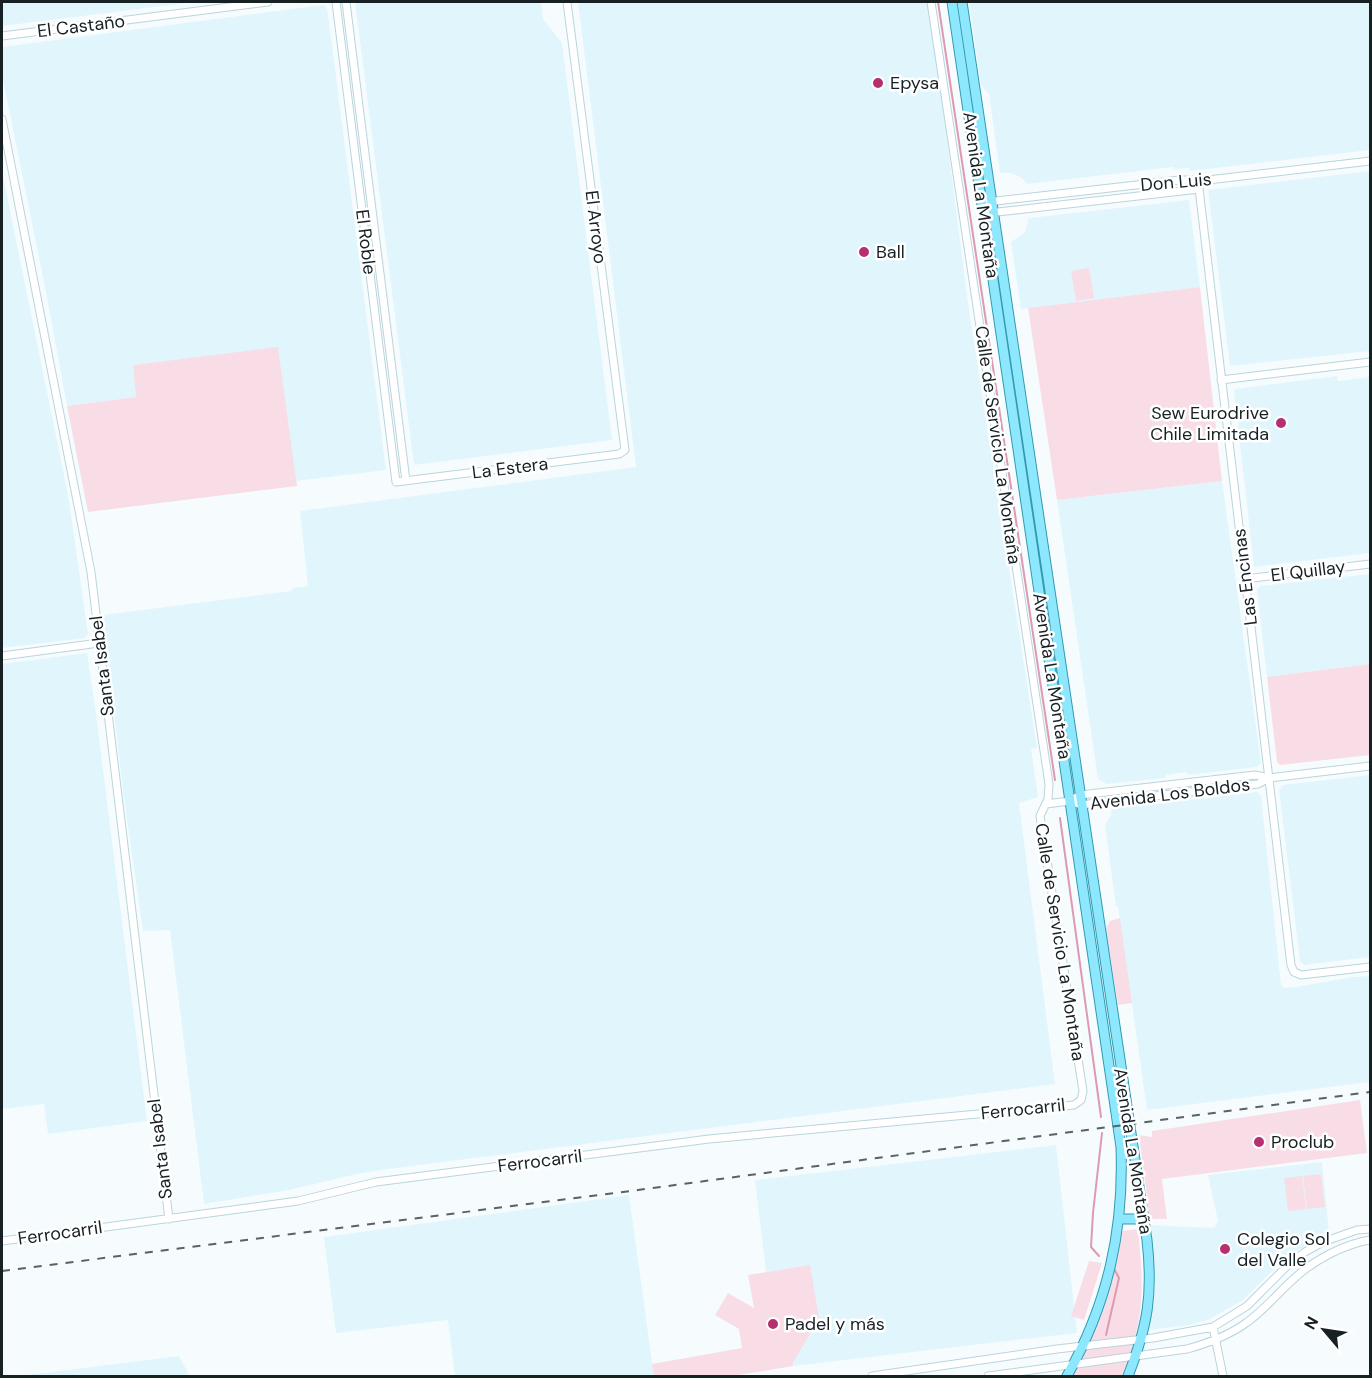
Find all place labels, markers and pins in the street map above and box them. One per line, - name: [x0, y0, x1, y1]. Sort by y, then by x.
- place label: Epysa: [890, 71, 939, 95]
- marker: Epysa: [871, 76, 885, 90]
- place label: Ball: [876, 240, 905, 264]
- marker: Ball: [857, 245, 871, 259]
- place label: Sew Eurodrive Chile Limitada: [1150, 401, 1269, 446]
- marker: Sew Eurodrive Chile Limitada: [1274, 416, 1288, 430]
- place label: Proclub: [1271, 1130, 1334, 1154]
- marker: Proclub: [1252, 1135, 1266, 1149]
- place label: Colegio Sol del Valle: [1237, 1227, 1330, 1272]
- marker: Colegio Sol del Valle: [1218, 1242, 1232, 1256]
- place label: Padel y más: [785, 1312, 885, 1336]
- marker: Padel y más: [766, 1317, 780, 1331]

